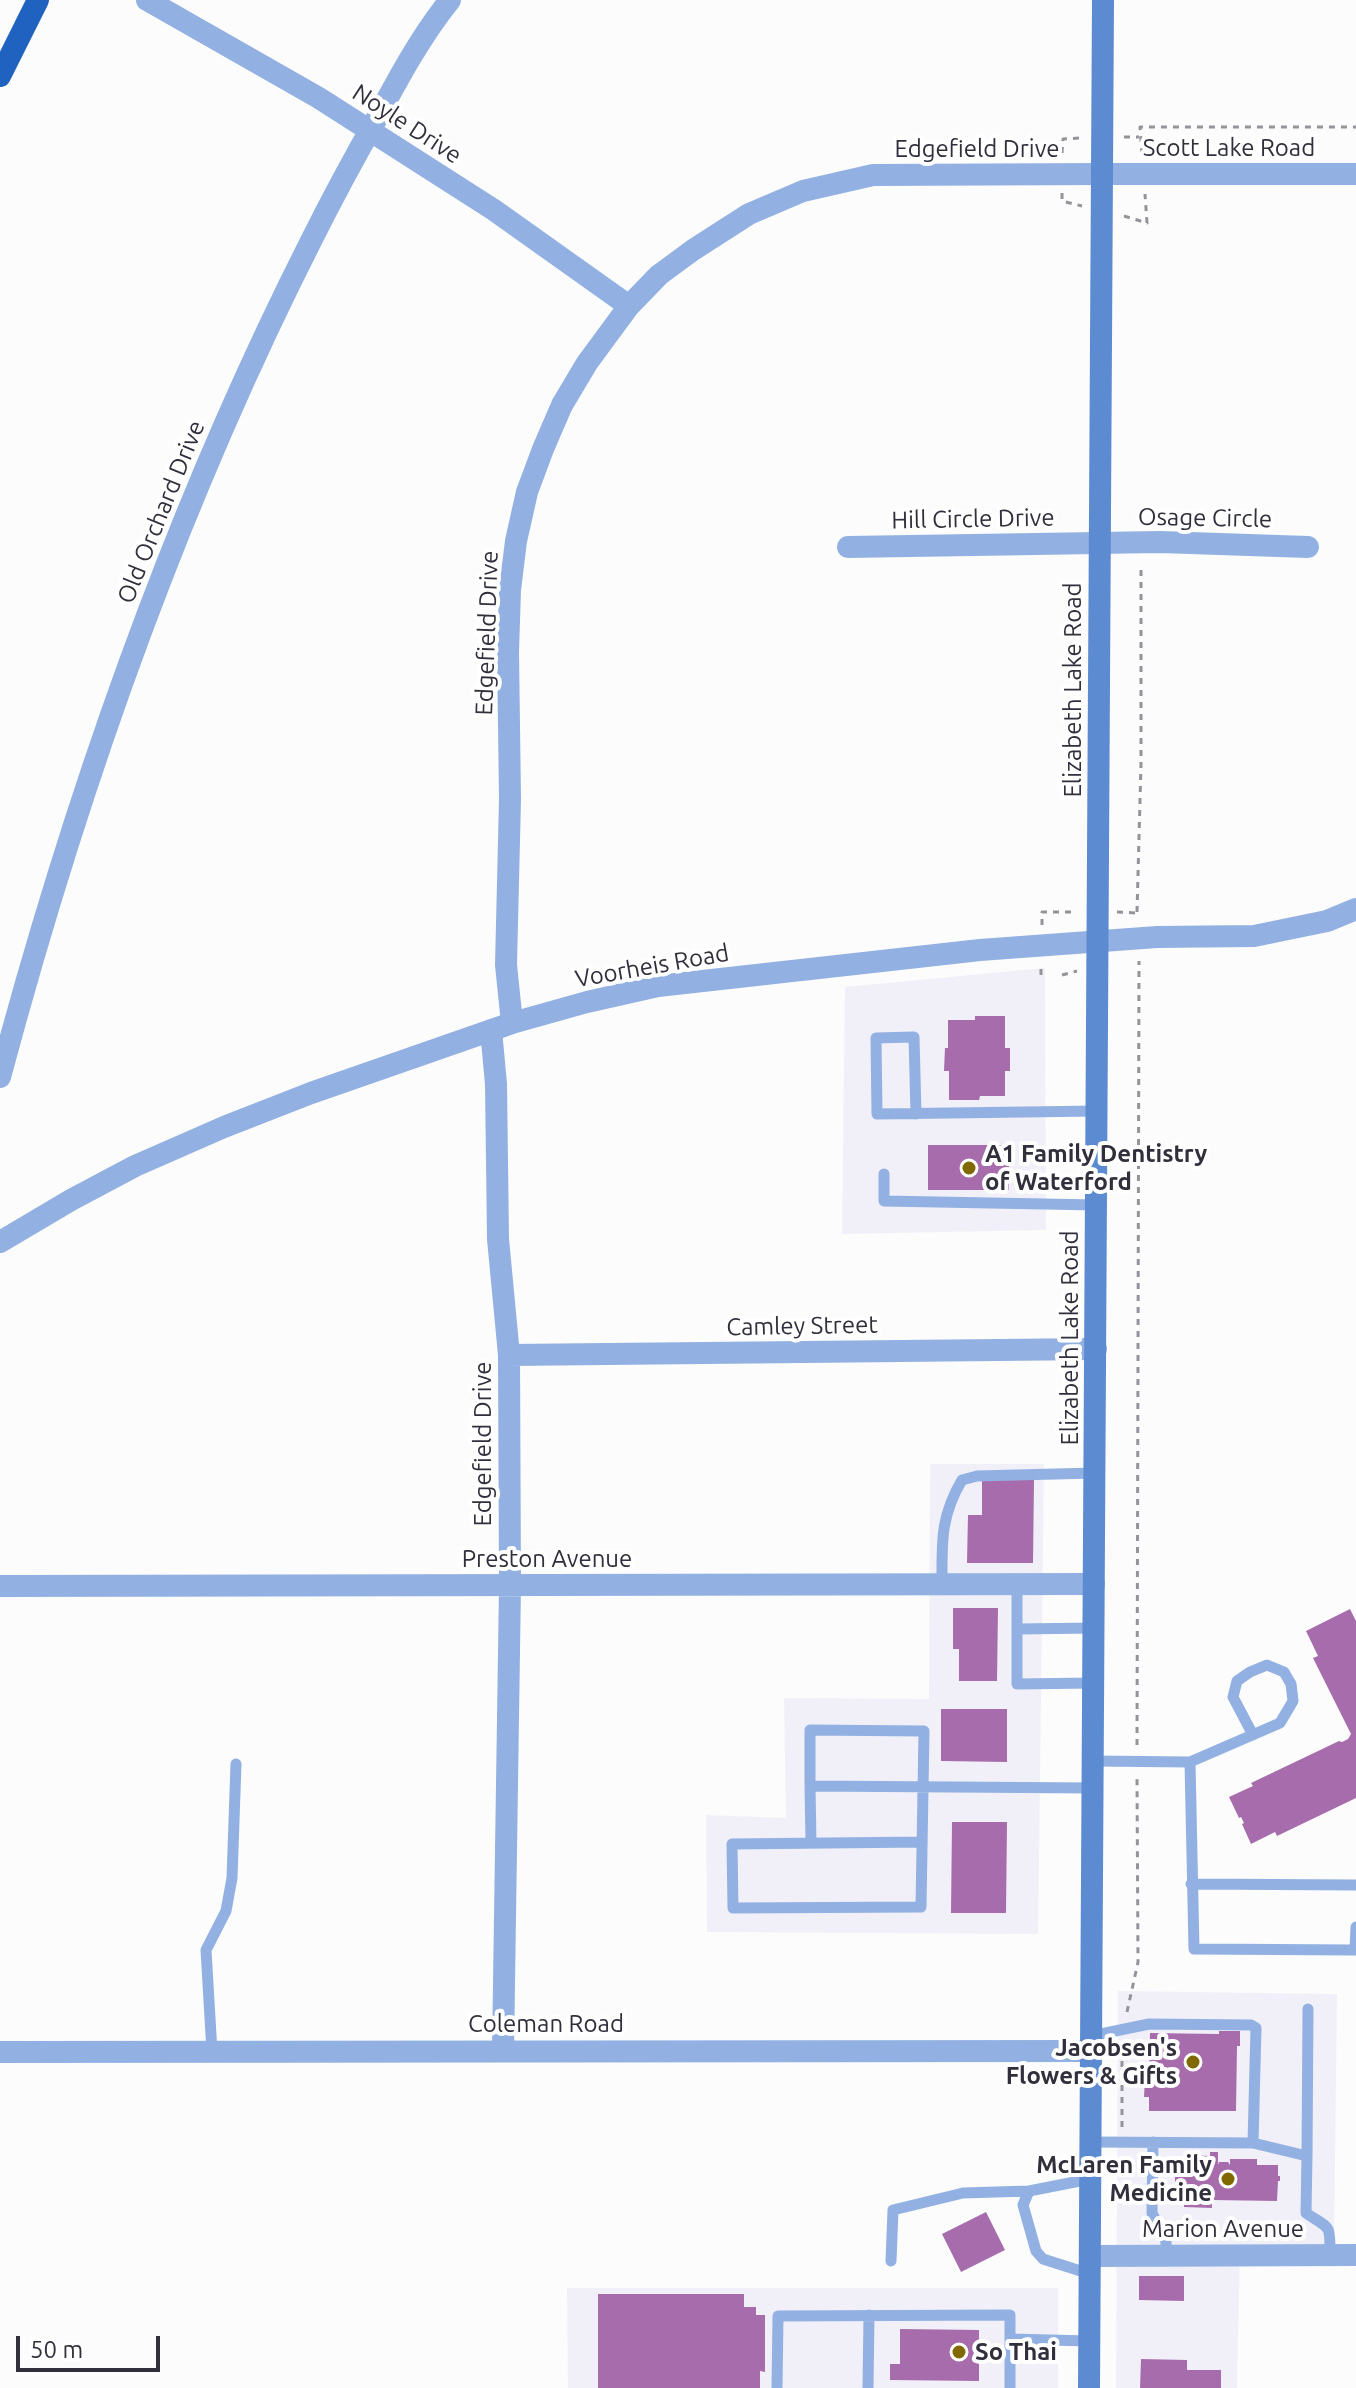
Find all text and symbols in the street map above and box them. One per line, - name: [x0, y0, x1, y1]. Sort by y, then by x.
- street label: Noyle Drive: [347, 78, 467, 170]
- street label: Scott Lake Road: [1143, 134, 1315, 162]
- street label: Edgefield Drive: [894, 135, 1060, 163]
- street label: Old Orchard Drive: [111, 416, 211, 608]
- street label: Osage Circle: [1138, 502, 1272, 534]
- street label: Hill Circle Drive: [891, 503, 1055, 535]
- street label: Edgefield Drive: [470, 550, 504, 716]
- street label: Elizabeth Lake Road: [1059, 582, 1087, 798]
- street label: Voorheis Road: [573, 938, 731, 994]
- place label: A1 Family Dentistry of Waterford: [985, 1140, 1207, 1196]
- marker: A1 Family Dentistry of Waterford: [960, 1159, 978, 1177]
- street label: Elizabeth Lake Road: [1056, 1230, 1084, 1446]
- street label: Camley Street: [726, 1310, 878, 1342]
- street label: Edgefield Drive: [469, 1361, 497, 1527]
- street label: Preston Avenue: [462, 1545, 632, 1573]
- street label: Coleman Road: [468, 2010, 624, 2038]
- place label: Jacobsen's Flowers & Gifts: [1006, 2034, 1177, 2090]
- marker: Jacobsen's Flowers & Gifts: [1184, 2053, 1202, 2071]
- place label: McLaren Family Medicine: [1036, 2151, 1212, 2207]
- marker: McLaren Family Medicine: [1219, 2170, 1237, 2188]
- street label: Marion Avenue: [1142, 2215, 1304, 2243]
- scale bar: [20, 2320, 164, 2370]
- text: 50 m: [30, 2336, 83, 2363]
- place label: So Thai: [975, 2338, 1057, 2366]
- marker: So Thai: [950, 2343, 968, 2361]

